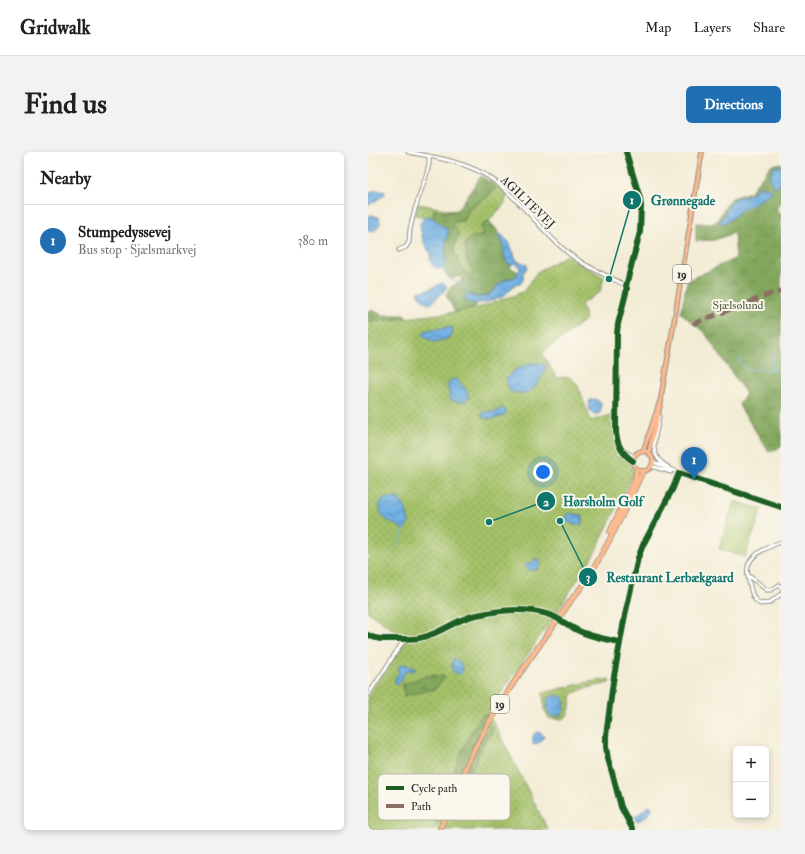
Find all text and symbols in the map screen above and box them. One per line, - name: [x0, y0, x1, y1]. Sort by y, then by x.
- text: Gridwalk: [20, 16, 91, 40]
- text: Map: [645, 19, 671, 36]
- text: Layers: [693, 19, 731, 36]
- text: Share: [753, 19, 785, 36]
- button: Directions: [686, 86, 781, 123]
- text: Find us: [24, 87, 107, 122]
- text: Nearby: [40, 168, 91, 189]
- street label: AGILTEVEJ: [497, 172, 558, 232]
- callout: Grønnegade: [622, 188, 723, 213]
- text: 1: [630, 193, 634, 208]
- text: Grønnegade: [651, 193, 716, 210]
- text: Stumpedyssevej: [78, 223, 171, 242]
- text: 1: [51, 233, 55, 249]
- text: 380 m: [297, 233, 328, 249]
- text: Bus stop · Sjælsmarkvej: [78, 242, 196, 258]
- road number: 19: [673, 265, 691, 283]
- park label: Sjælsølund: [713, 298, 764, 313]
- pin: 1: [681, 447, 707, 480]
- your location: [533, 462, 553, 482]
- callout: Hørsholm Golf: [536, 489, 651, 514]
- text: Hørsholm Golf: [563, 494, 646, 510]
- text: 2: [543, 495, 549, 510]
- callout: Restaurant Lerbækgaard: [578, 565, 741, 590]
- text: 3: [586, 570, 591, 585]
- text: Restaurant Lerbækgaard: [606, 570, 734, 587]
- road number: 19: [491, 695, 509, 713]
- map controls: [733, 746, 769, 818]
- button: +: [733, 746, 769, 782]
- legend: [378, 774, 510, 820]
- text: Cycle path: [411, 782, 457, 796]
- button: −: [733, 782, 769, 818]
- text: Path: [411, 800, 431, 813]

